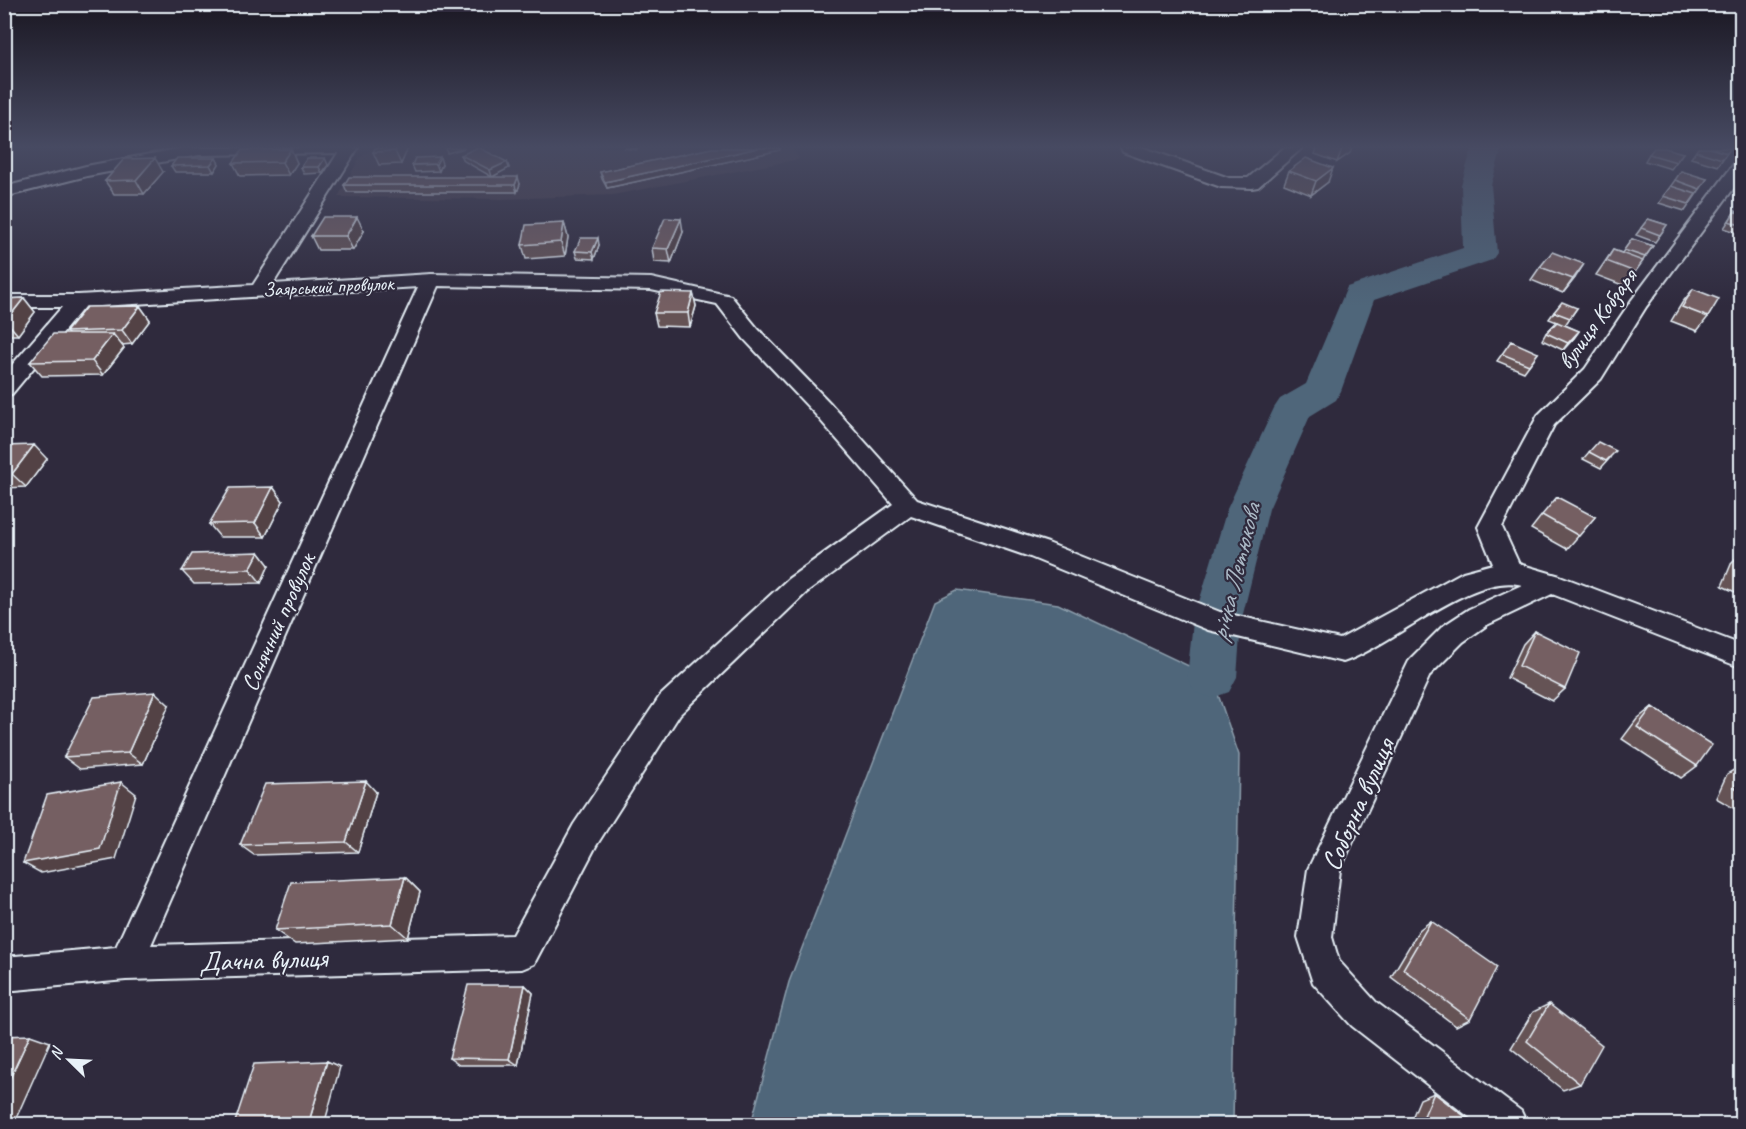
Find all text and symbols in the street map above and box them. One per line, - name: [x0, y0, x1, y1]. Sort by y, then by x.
- street label: вулиця Кобзаря: [1551, 261, 1645, 375]
- street label: Заярський провулок: [262, 271, 396, 302]
- water label: річка Летюкова: [1202, 498, 1269, 645]
- street label: Сонячний провулок: [234, 546, 323, 696]
- street label: Соборна вулиця: [1313, 730, 1403, 876]
- street label: Дачна вулиця: [198, 940, 330, 979]
- north arrow: [39, 1030, 99, 1090]
- text: N: [45, 1043, 69, 1063]

